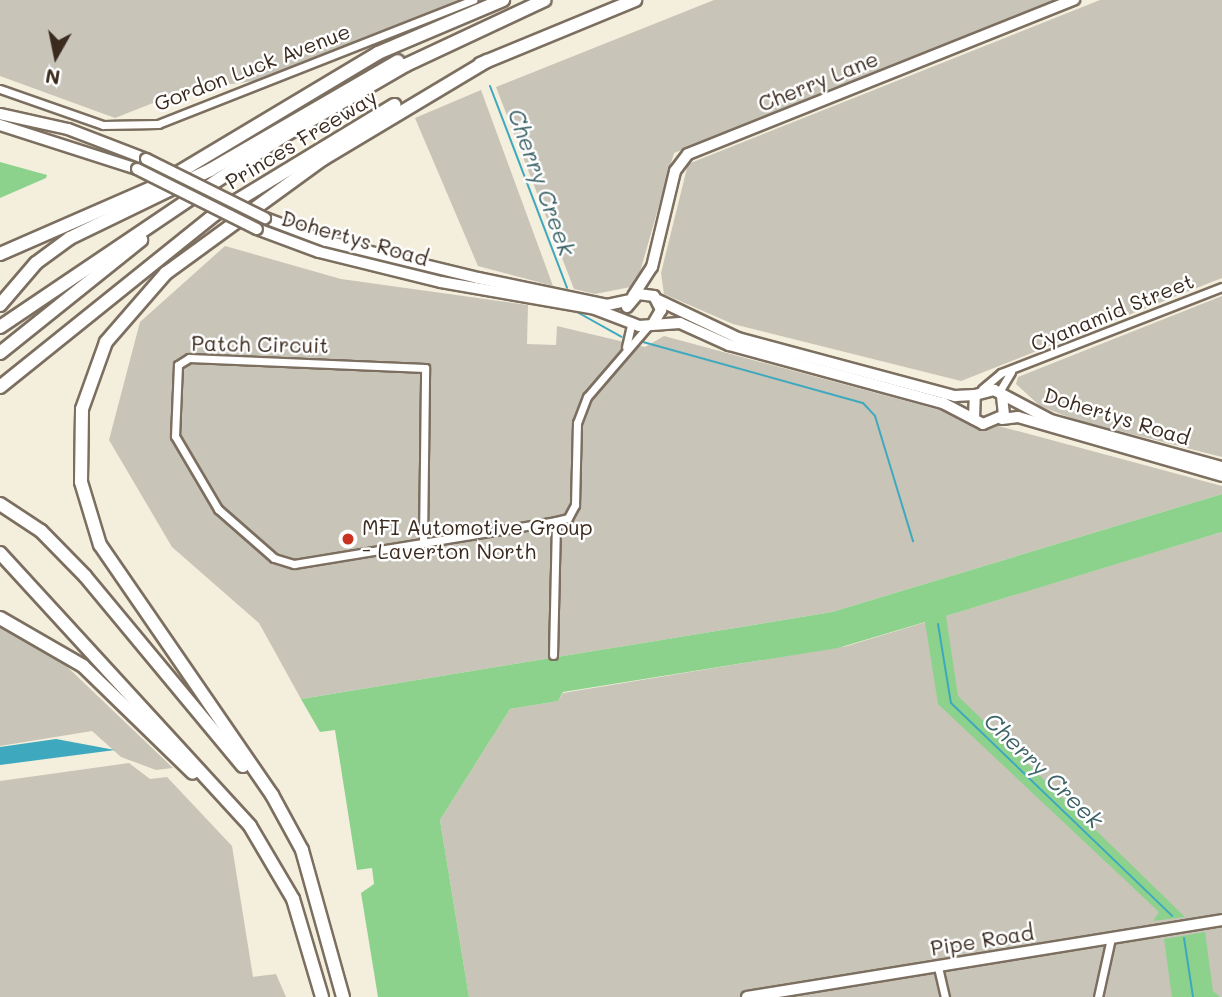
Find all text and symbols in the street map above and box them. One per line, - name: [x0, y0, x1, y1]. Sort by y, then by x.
- street label: Gordon Luck Avenue: [150, 18, 354, 116]
- north arrow: [21, 21, 91, 91]
- street label: Cherry Lane: [754, 45, 882, 117]
- text: N: [44, 64, 62, 91]
- street label: Princes Freeway: [221, 84, 381, 194]
- water label: Cherry Creek: [503, 105, 581, 259]
- street label: Dohertys Road: [279, 205, 431, 271]
- street label: Cyanamid Street: [1027, 268, 1197, 356]
- street label: Patch Circuit: [191, 330, 329, 358]
- street label: Dohertys Road: [1041, 382, 1193, 450]
- place label: MFI Automotive Group - Laverton North: [362, 514, 593, 564]
- marker: MFI Automotive Group - Laverton North: [340, 531, 356, 547]
- water label: Cherry Creek: [979, 706, 1109, 834]
- street label: Pipe Road: [929, 919, 1035, 961]

